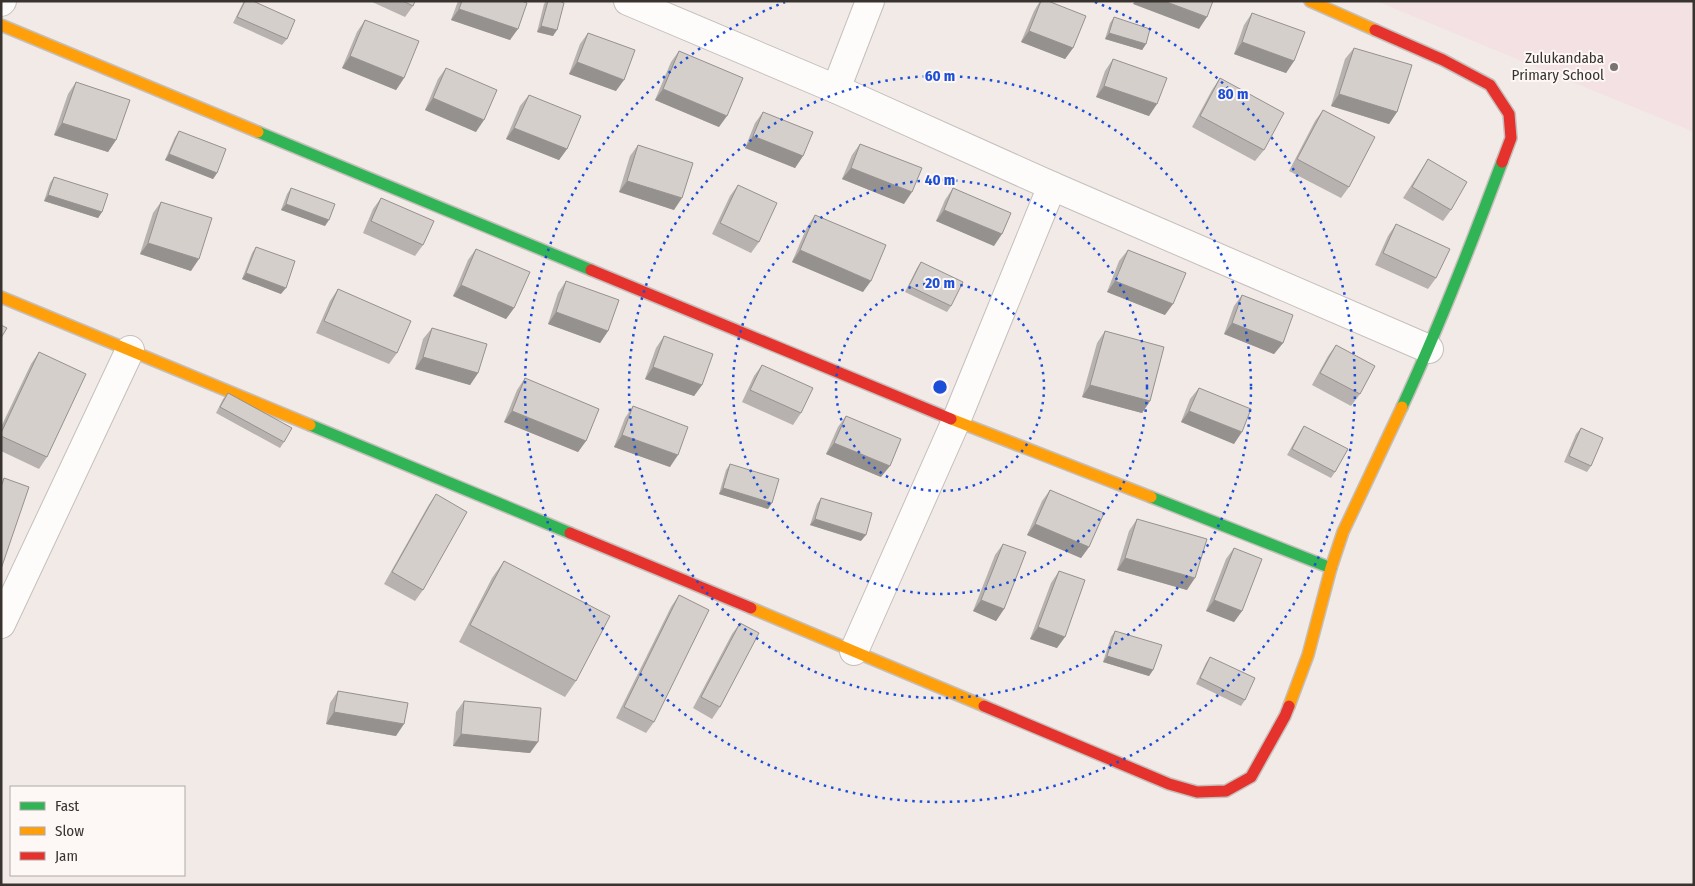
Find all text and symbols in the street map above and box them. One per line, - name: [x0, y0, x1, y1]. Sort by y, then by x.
- place label: Zulukandaba Primary School: [1512, 49, 1604, 84]
- marker: Zulukandaba Primary School: [1608, 61, 1620, 73]
- text: 60 m: [925, 67, 955, 85]
- text: 80 m: [1218, 85, 1248, 103]
- text: 40 m: [925, 171, 955, 189]
- text: 20 m: [924, 274, 955, 292]
- centre of rings: [931, 378, 949, 396]
- legend: [10, 786, 185, 876]
- text: Fast: [55, 797, 79, 815]
- text: Slow: [55, 822, 84, 840]
- text: Jam: [55, 847, 78, 865]

